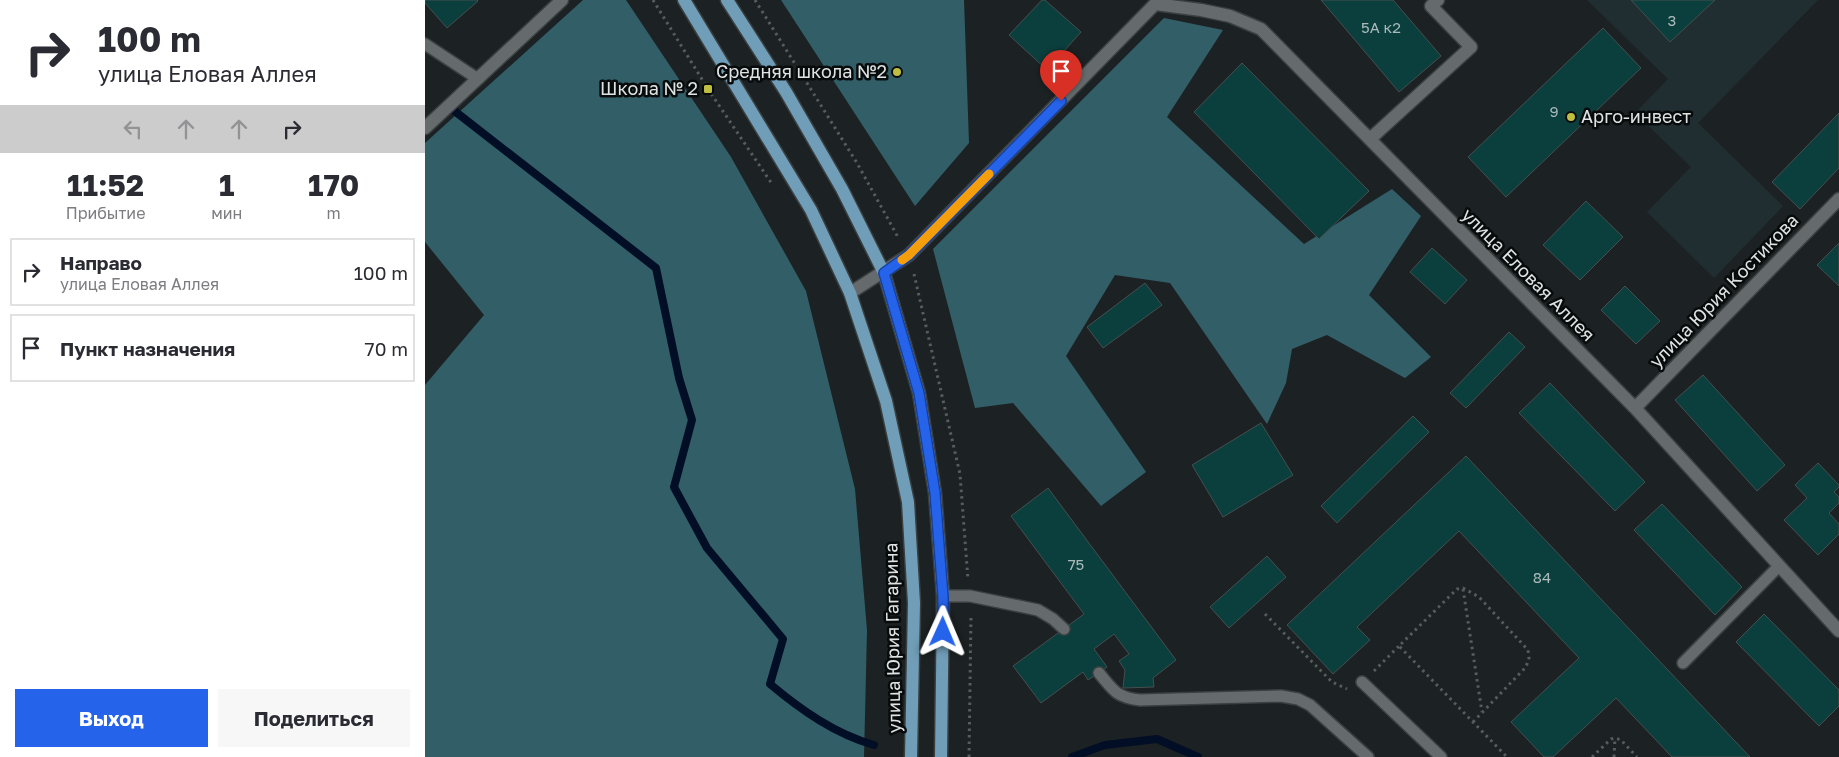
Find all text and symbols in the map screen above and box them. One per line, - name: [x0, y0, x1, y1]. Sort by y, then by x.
- house number: 3: [1668, 11, 1676, 29]
- text: 100 m: [98, 18, 201, 60]
- house number: 5А к2: [1361, 18, 1401, 36]
- icon: right: [15, 20, 80, 85]
- pin: [1040, 50, 1082, 101]
- icon: arrive: [1047, 57, 1075, 85]
- text: улица Еловая Аллея: [98, 60, 317, 87]
- place label: Средняя школа №2: [716, 60, 887, 82]
- marker: Средняя школа №2: [891, 66, 903, 78]
- place label: Школа № 2: [600, 77, 698, 99]
- marker: Школа № 2: [702, 83, 714, 95]
- house number: 9: [1549, 102, 1559, 120]
- place label: Арго-инвест: [1581, 105, 1691, 127]
- marker: Арго-инвест: [1565, 111, 1577, 123]
- icon: left: [119, 115, 147, 143]
- icon: ahead: [172, 115, 200, 143]
- icon: ahead: [225, 115, 253, 143]
- icon: right: [278, 115, 306, 143]
- text: 11:52: [67, 167, 144, 203]
- text: 1: [219, 167, 234, 203]
- text: 170: [308, 167, 359, 203]
- text: Прибытие: [66, 203, 145, 223]
- text: мин: [211, 203, 242, 223]
- text: m: [327, 203, 341, 223]
- street label: улица Еловая Аллея: [1458, 203, 1600, 345]
- street label: улица Юрия Костикова: [1644, 209, 1802, 372]
- text: Направо: [60, 251, 142, 274]
- icon: right: [17, 258, 45, 286]
- text: 100 m: [354, 261, 408, 284]
- text: улица Еловая Аллея: [60, 274, 219, 294]
- icon: arrive: [17, 334, 45, 362]
- text: Пункт назначения: [60, 337, 235, 360]
- text: 70 m: [365, 337, 408, 360]
- street label: улица Юрия Гагарина: [879, 542, 905, 734]
- house number: 75: [1068, 555, 1084, 573]
- house number: 84: [1533, 568, 1551, 586]
- position arrow: [916, 605, 968, 657]
- button: Выход: [15, 689, 208, 747]
- button: Поделиться: [218, 689, 410, 747]

